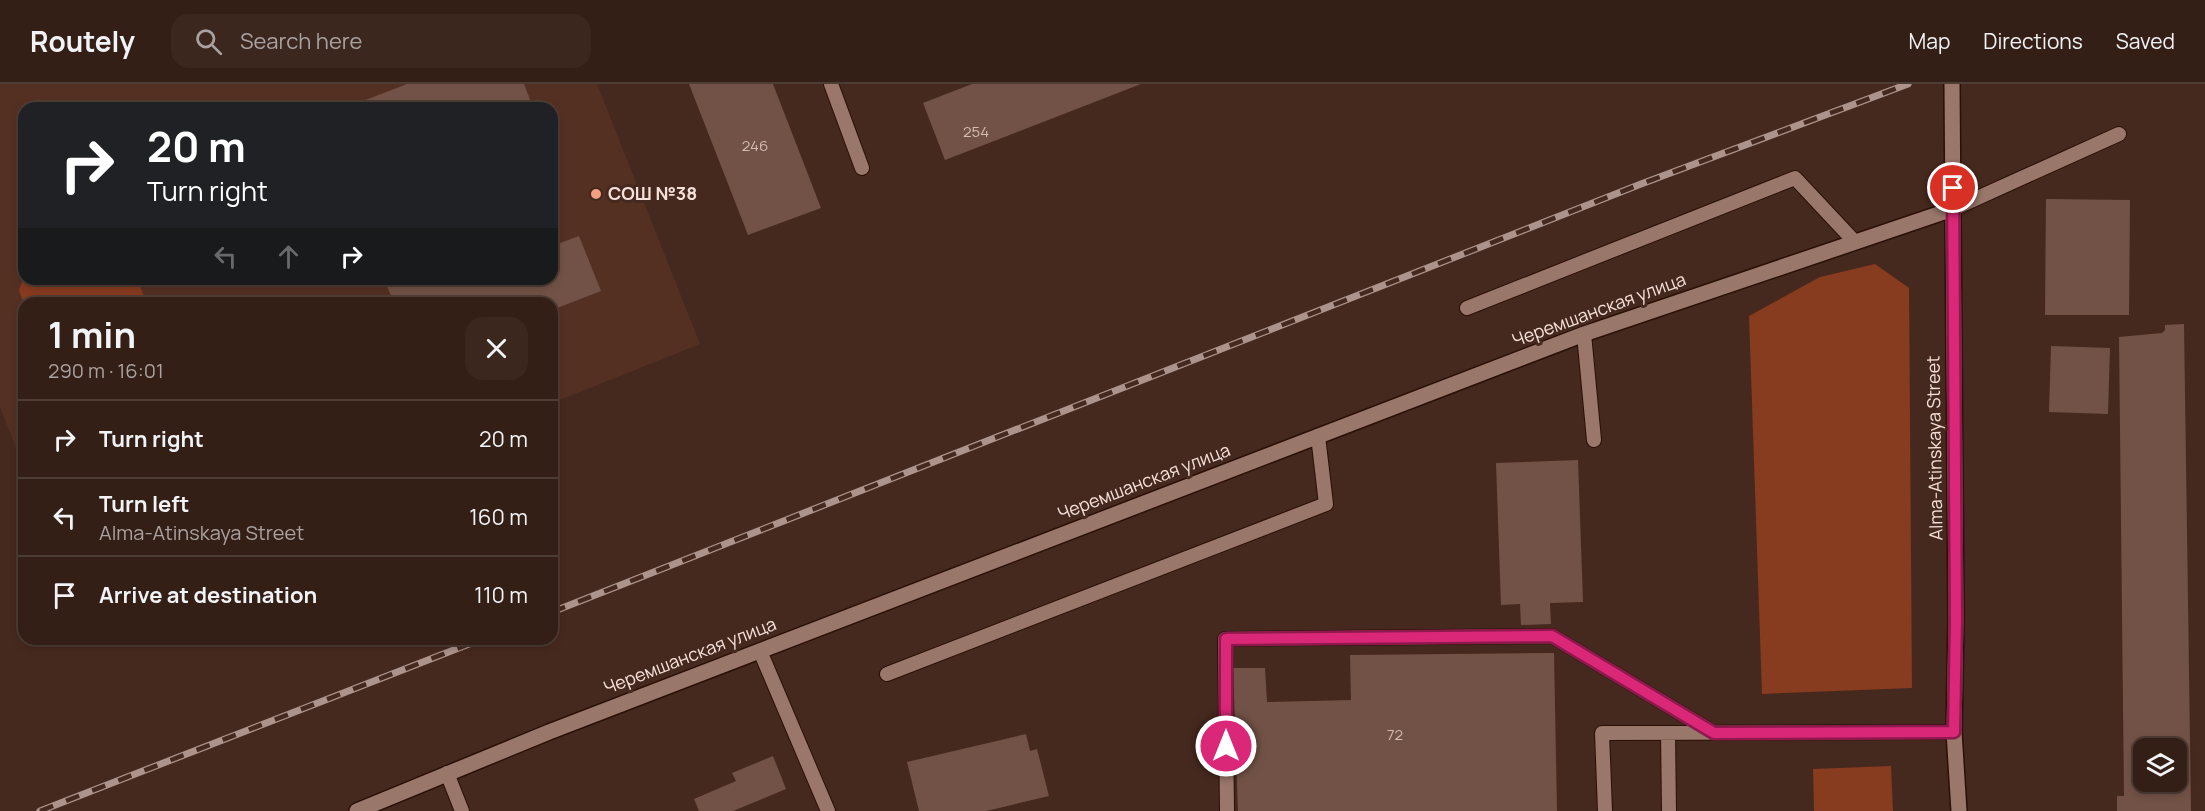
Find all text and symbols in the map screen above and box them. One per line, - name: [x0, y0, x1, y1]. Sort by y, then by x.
- search box: [171, 14, 591, 68]
- text: Routely: [30, 22, 135, 60]
- icon: search: [192, 25, 225, 58]
- text: Search here: [240, 26, 362, 56]
- text: Map: [1909, 27, 1950, 55]
- text: Directions: [1983, 27, 2083, 55]
- text: Saved: [2116, 27, 2175, 55]
- text: 20 m: [147, 117, 246, 175]
- house number: 254: [963, 121, 989, 142]
- icon: right: [48, 126, 126, 204]
- house number: 246: [742, 135, 768, 156]
- pin: [1927, 162, 1978, 213]
- icon: arrive: [1936, 171, 1969, 204]
- text: Turn right: [147, 172, 268, 209]
- place label: СОШ №38: [608, 181, 697, 205]
- marker: СОШ №38: [589, 187, 603, 201]
- icon: left: [209, 240, 242, 273]
- icon: ahead: [272, 240, 305, 273]
- icon: right: [335, 240, 368, 273]
- street label: Черемшанская улица: [1509, 266, 1689, 352]
- text: 1 min: [48, 310, 136, 359]
- button: close: [465, 317, 528, 380]
- street label: Alma-Atinskaya Street: [1920, 355, 1948, 541]
- text: 290 m · 16:01: [48, 357, 164, 384]
- icon: right: [48, 423, 81, 456]
- text: Turn right: [99, 424, 204, 454]
- text: 20 m: [479, 424, 528, 454]
- street label: Черемшанская улица: [1054, 437, 1233, 525]
- text: Turn left: [99, 489, 189, 519]
- icon: left: [48, 501, 81, 534]
- text: 160 m: [469, 502, 528, 532]
- text: Alma-Atinskaya Street: [99, 519, 304, 546]
- icon: arrive: [48, 579, 81, 612]
- text: Arrive at destination: [99, 580, 317, 610]
- text: 110 m: [474, 580, 528, 610]
- street label: Черемшанская улица: [600, 611, 779, 699]
- position arrow: [1194, 714, 1258, 778]
- house number: 72: [1387, 724, 1403, 745]
- map controls: [2133, 738, 2187, 792]
- button: layers: [2133, 738, 2187, 792]

